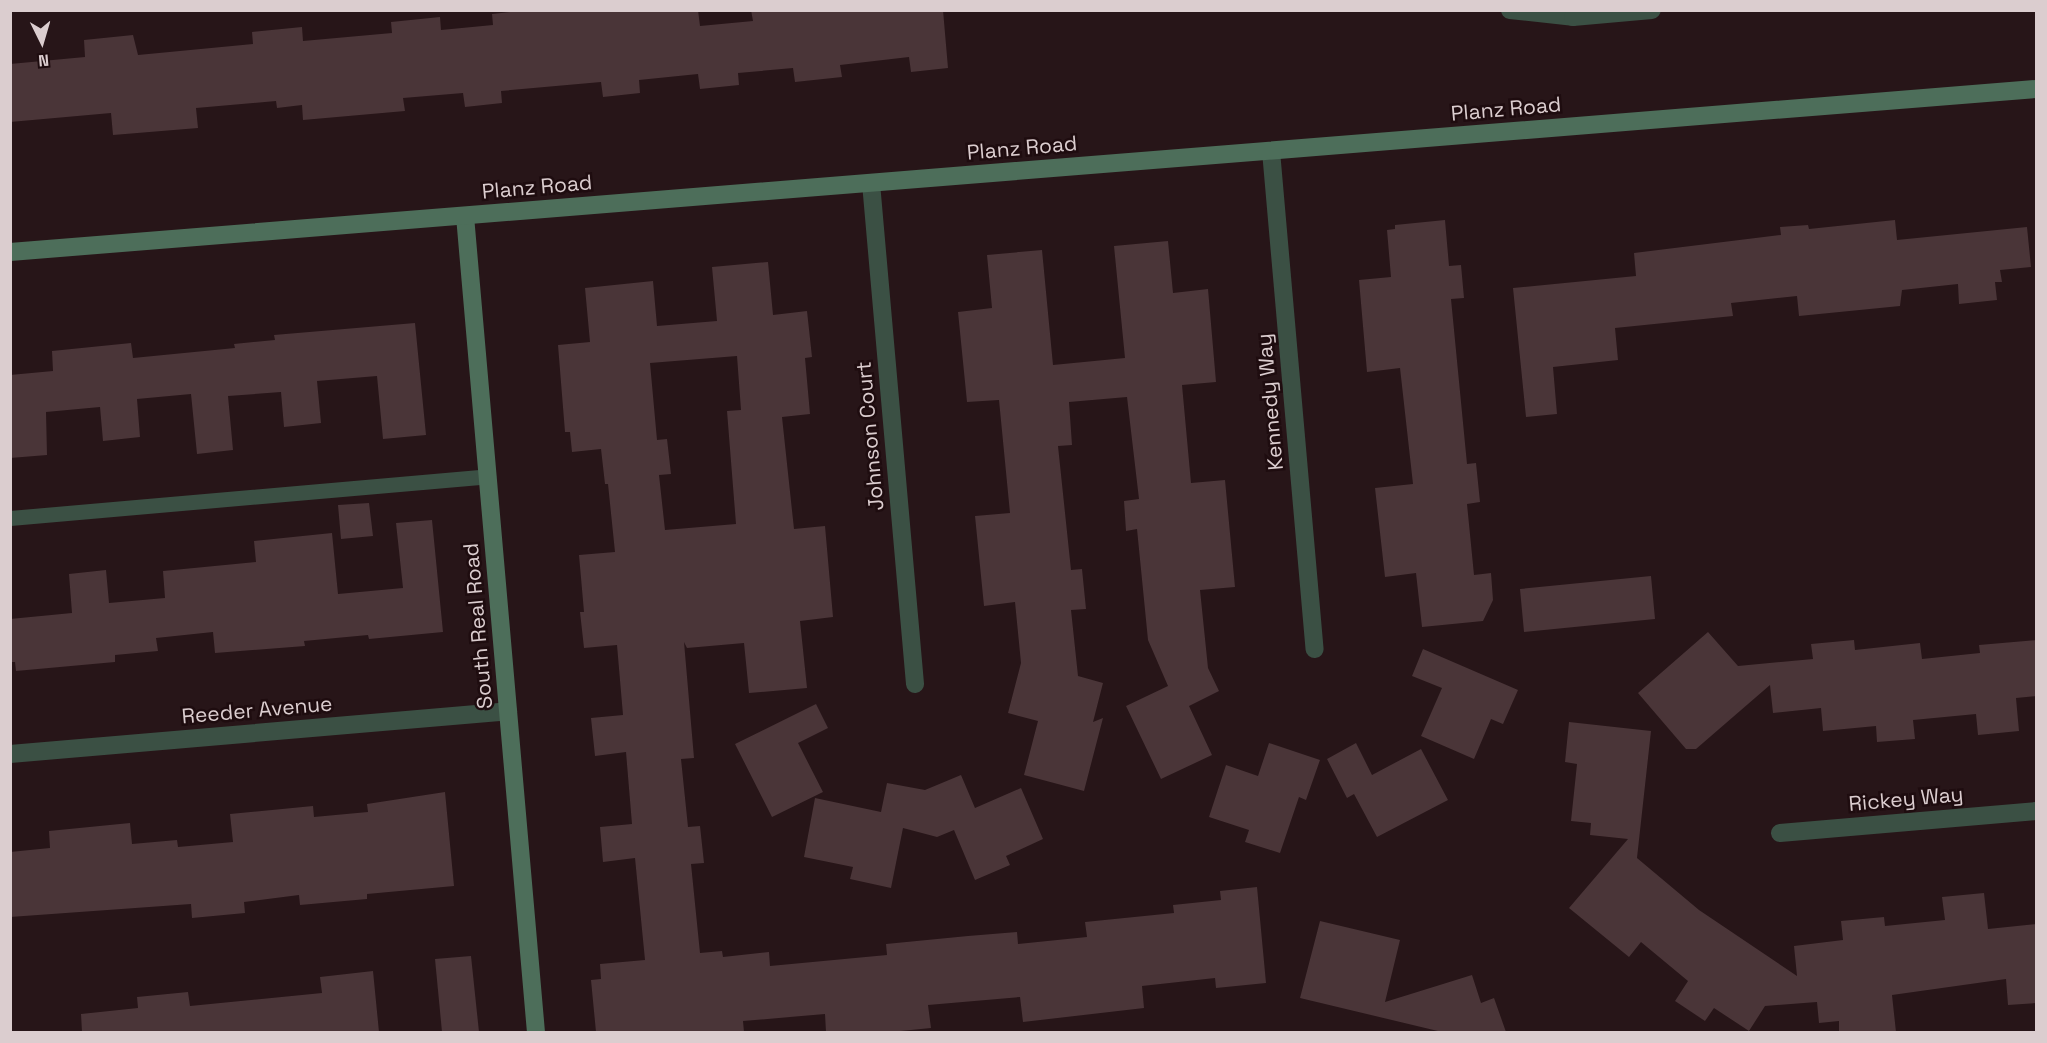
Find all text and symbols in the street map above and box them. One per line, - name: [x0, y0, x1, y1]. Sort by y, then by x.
- north arrow: [12, 12, 72, 72]
- text: N: [37, 50, 50, 71]
- street label: Planz Road: [1450, 92, 1562, 126]
- street label: Planz Road: [966, 131, 1078, 165]
- street label: Planz Road: [481, 170, 593, 204]
- street label: Kennedy Way: [1251, 332, 1289, 472]
- street label: Johnson Court: [851, 360, 889, 512]
- street label: South Real Road: [458, 542, 498, 710]
- street label: Reeder Avenue: [180, 691, 334, 729]
- street label: Rickey Way: [1848, 781, 1964, 817]

